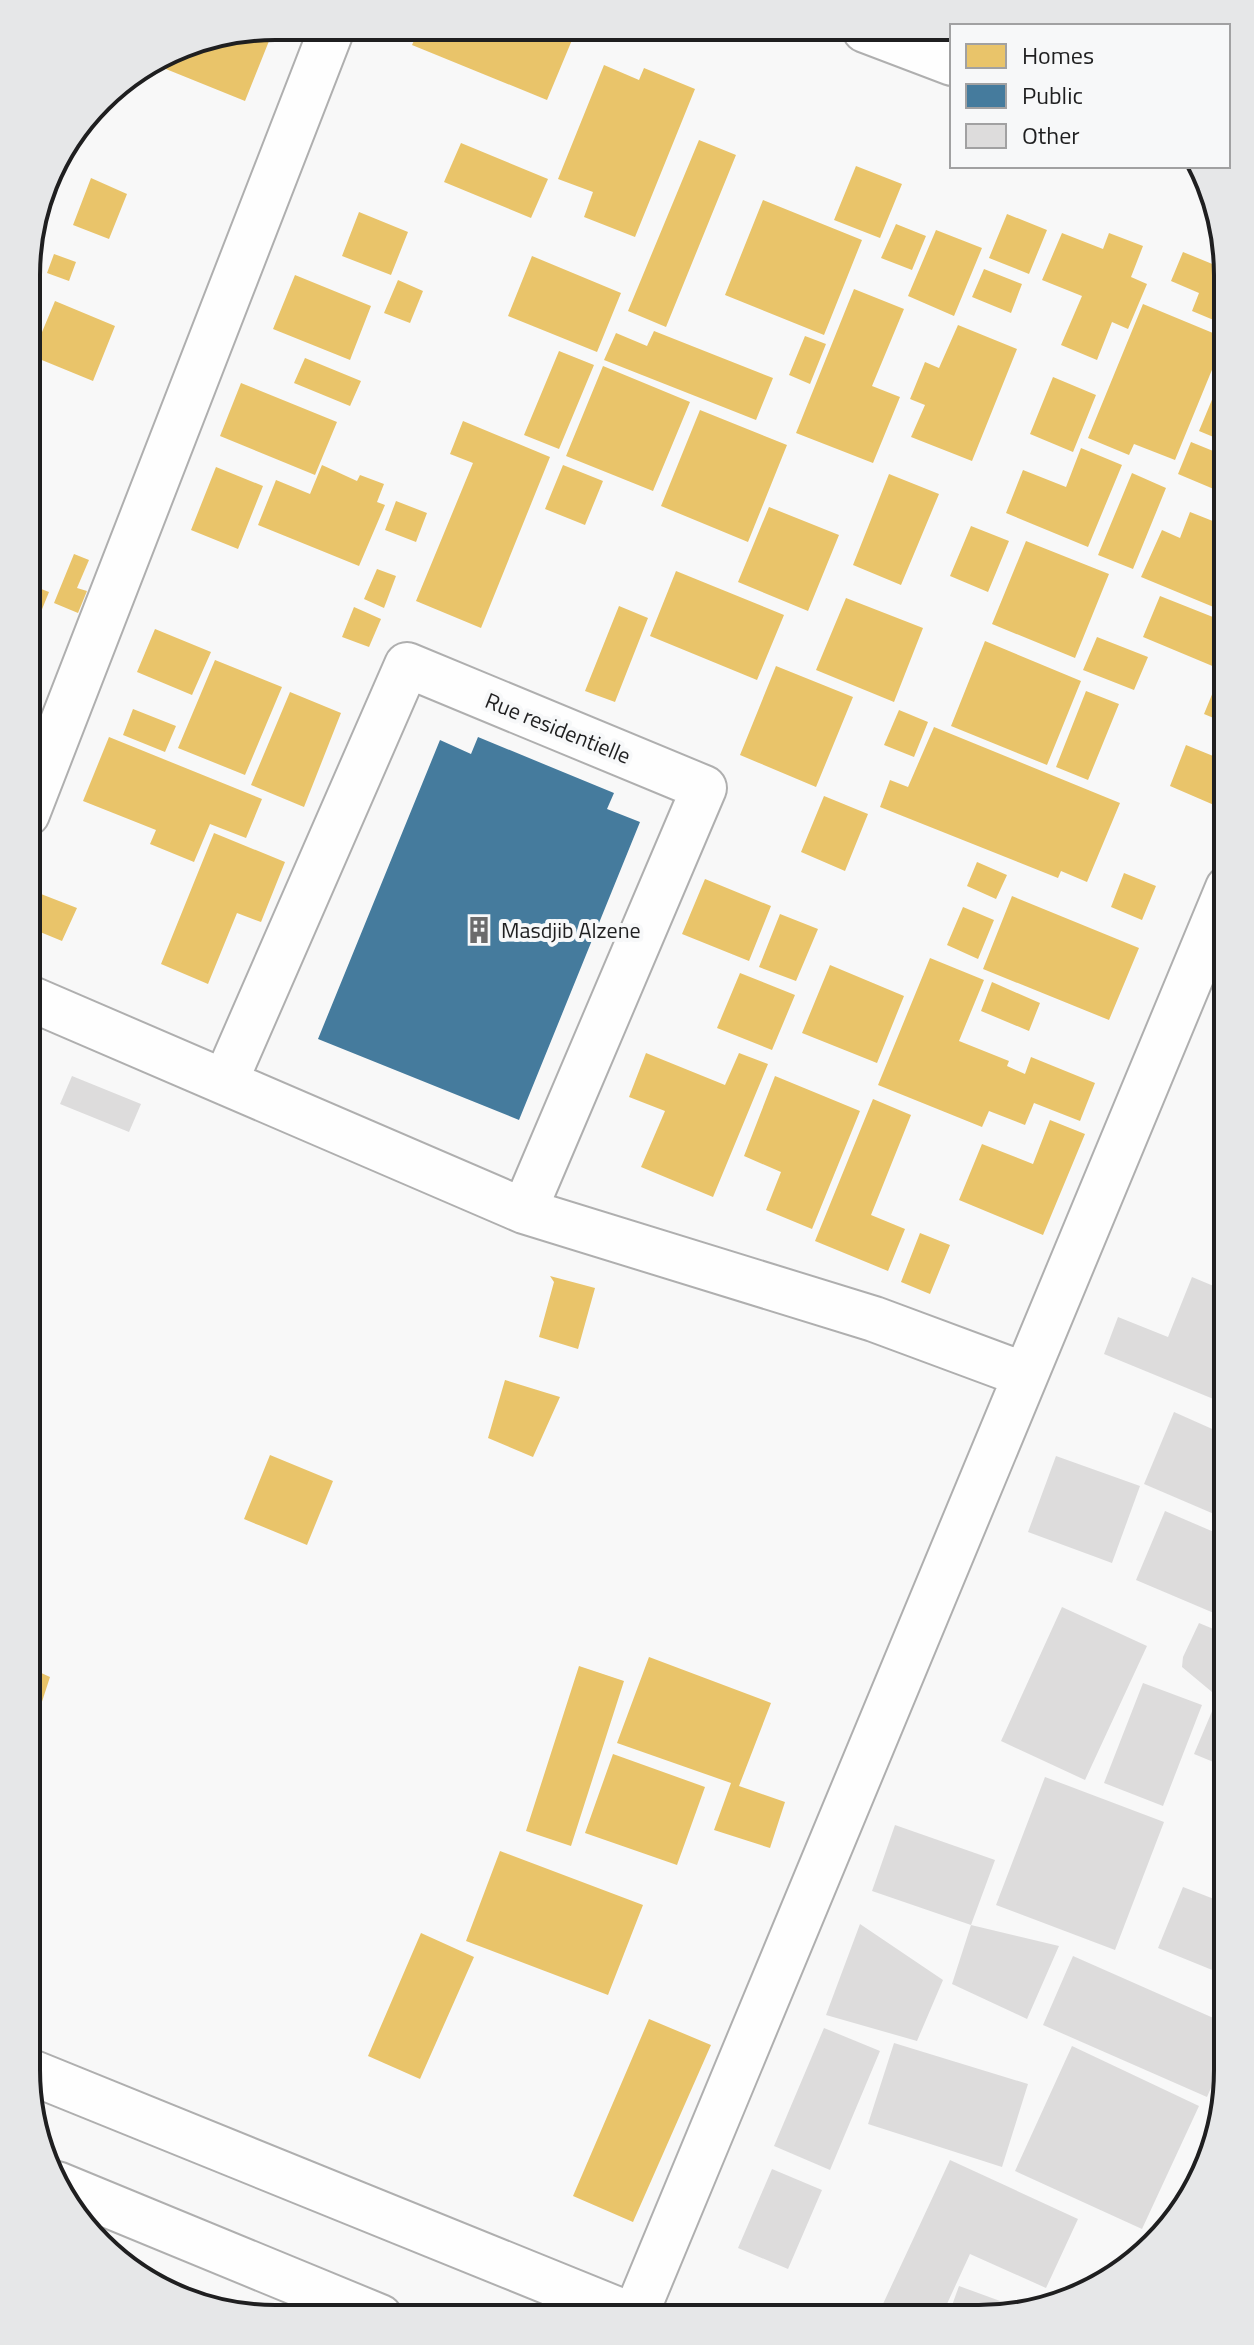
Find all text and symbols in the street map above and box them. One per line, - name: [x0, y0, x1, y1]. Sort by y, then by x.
- legend: [950, 24, 1230, 168]
- text: Homes: [1022, 37, 1094, 73]
- text: Public: [1022, 77, 1083, 113]
- text: Other: [1022, 117, 1080, 153]
- street label: Rue residentielle: [480, 683, 636, 773]
- place label: Masdjib Alzene: [501, 913, 641, 947]
- building icon: Masdjib Alzene: [464, 915, 494, 945]

